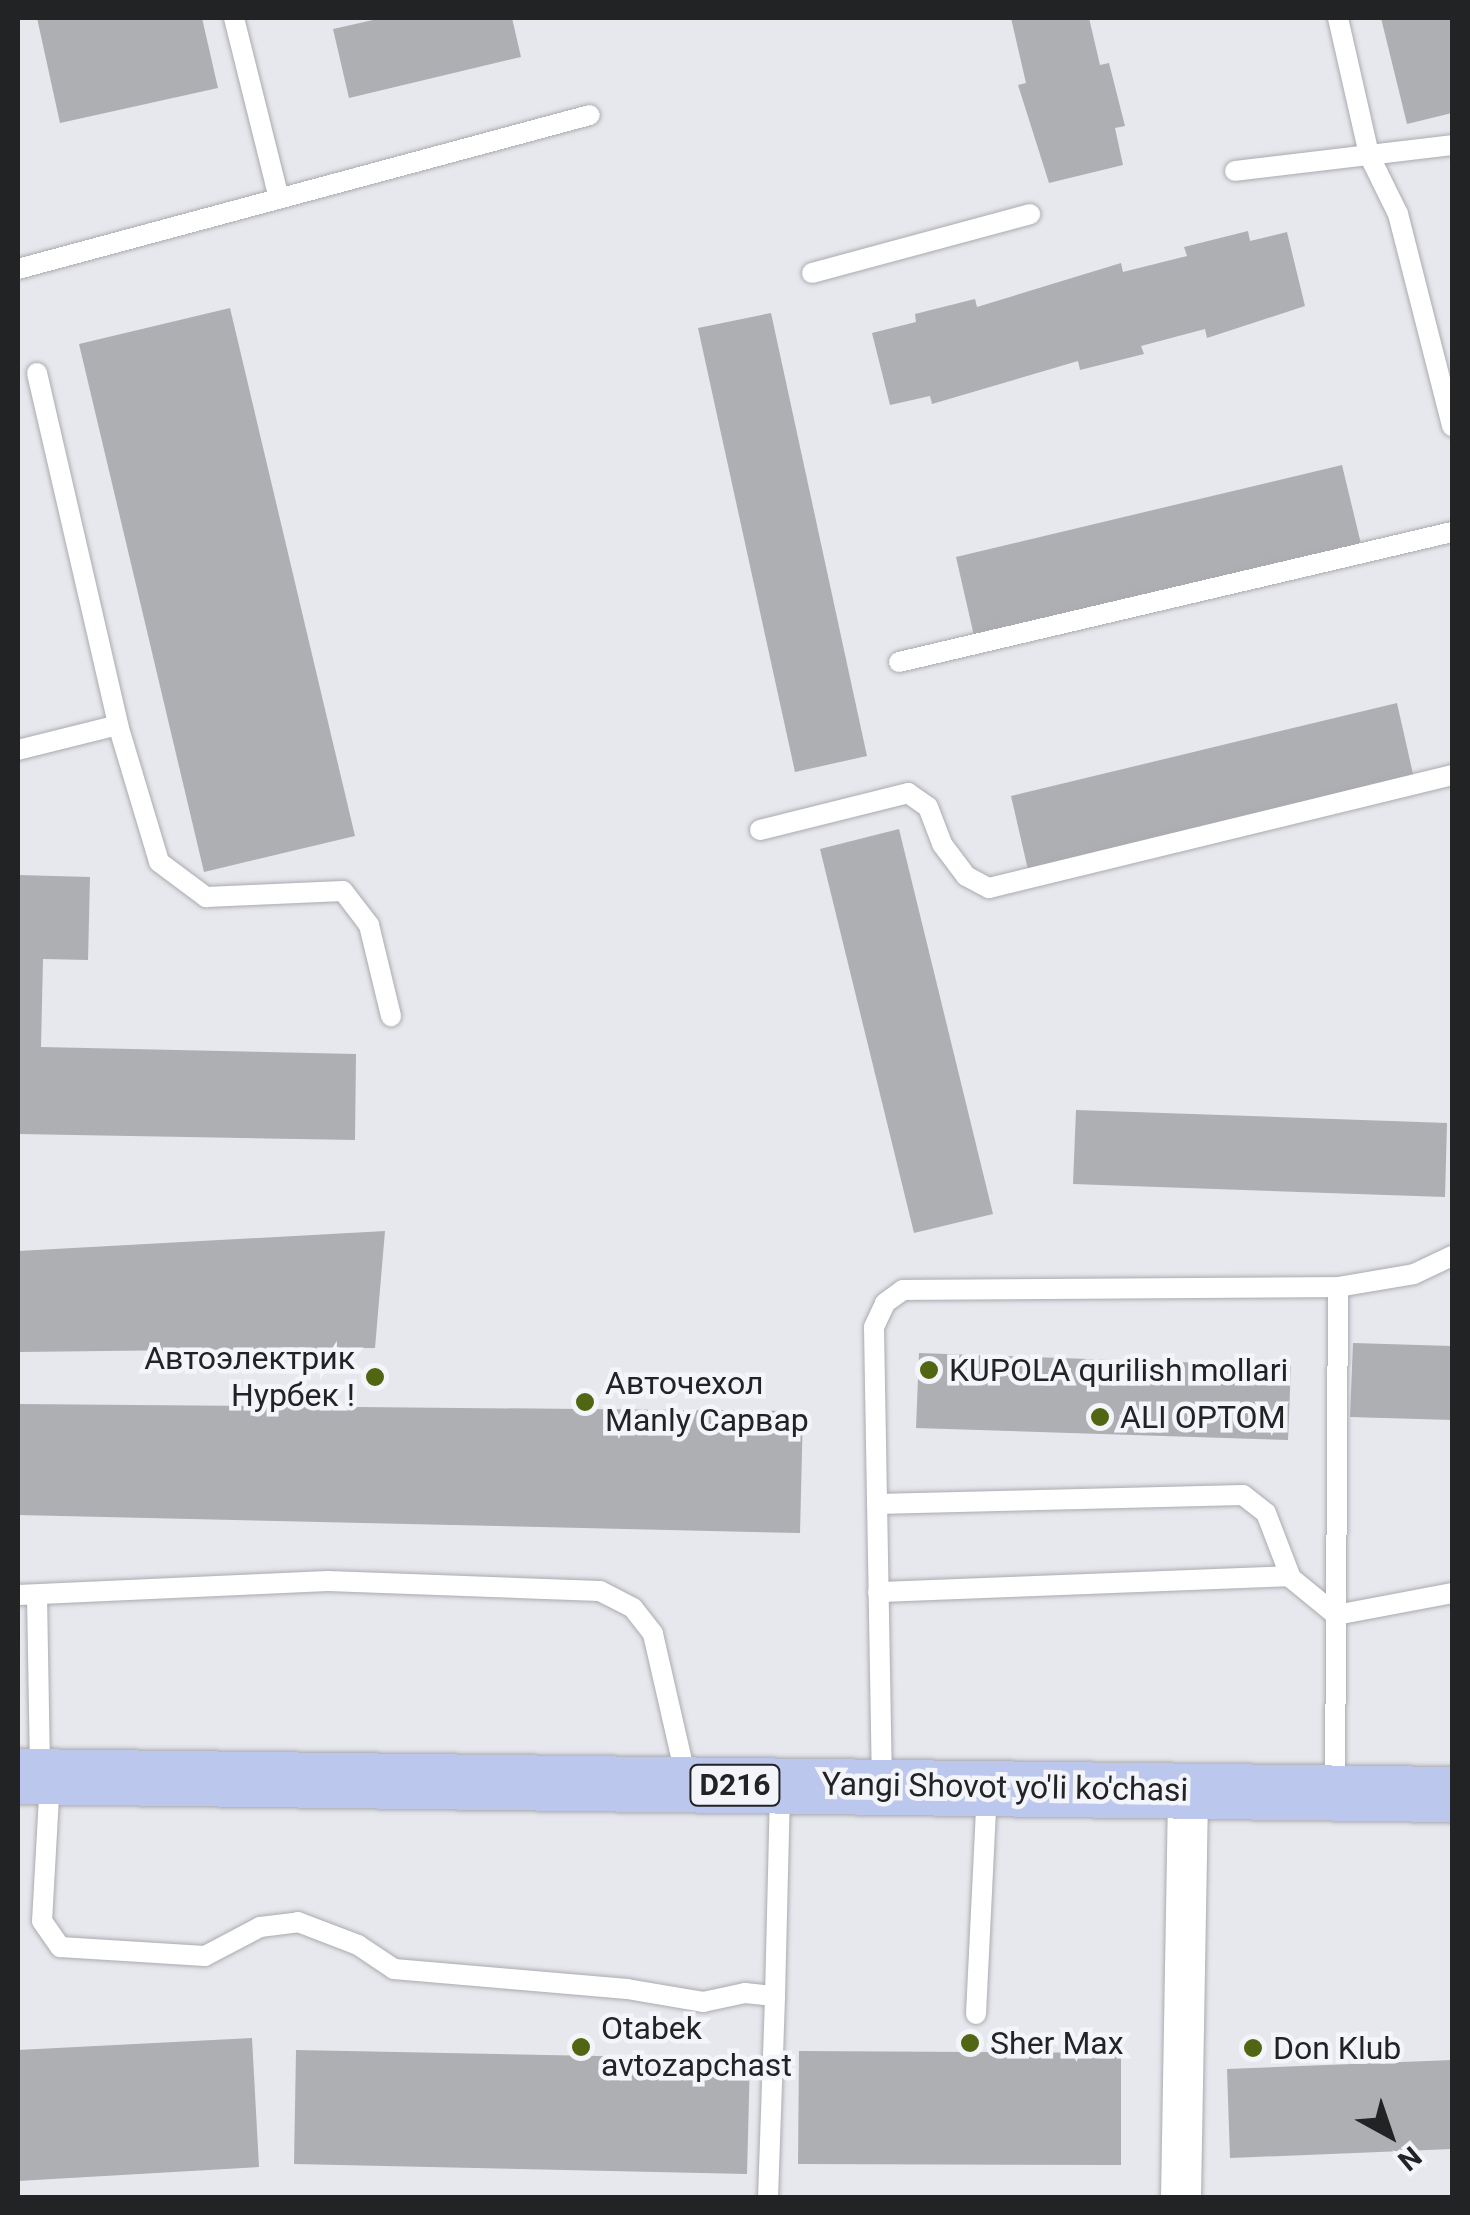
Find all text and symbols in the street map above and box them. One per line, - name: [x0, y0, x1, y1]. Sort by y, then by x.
- place label: Автоэлектрик Нурбек !: [144, 1340, 355, 1415]
- place label: KUPOLA qurilish mollari: [949, 1351, 1288, 1389]
- marker: KUPOLA qurilish mollari: [918, 1359, 940, 1381]
- place label: Авточехол Manly Сарвар: [605, 1365, 809, 1440]
- marker: Автоэлектрик Нурбек !: [364, 1366, 386, 1388]
- marker: Авточехол Manly Сарвар: [574, 1391, 596, 1413]
- place label: ALI OPTOM: [1120, 1398, 1286, 1436]
- marker: ALI OPTOM: [1089, 1406, 1111, 1428]
- road number: D216: [688, 1760, 782, 1810]
- street label: Yangi Shovot yo'li ko'chasi: [821, 1765, 1189, 1809]
- place label: Otabek avtozapchast: [601, 2010, 792, 2085]
- place label: Sher Max: [990, 2024, 1124, 2062]
- place label: Don Klub: [1273, 2029, 1401, 2067]
- marker: Sher Max: [959, 2032, 981, 2054]
- marker: Otabek avtozapchast: [570, 2036, 592, 2058]
- marker: Don Klub: [1242, 2037, 1264, 2059]
- north arrow: [1340, 2085, 1440, 2185]
- text: N: [1391, 2139, 1428, 2177]

